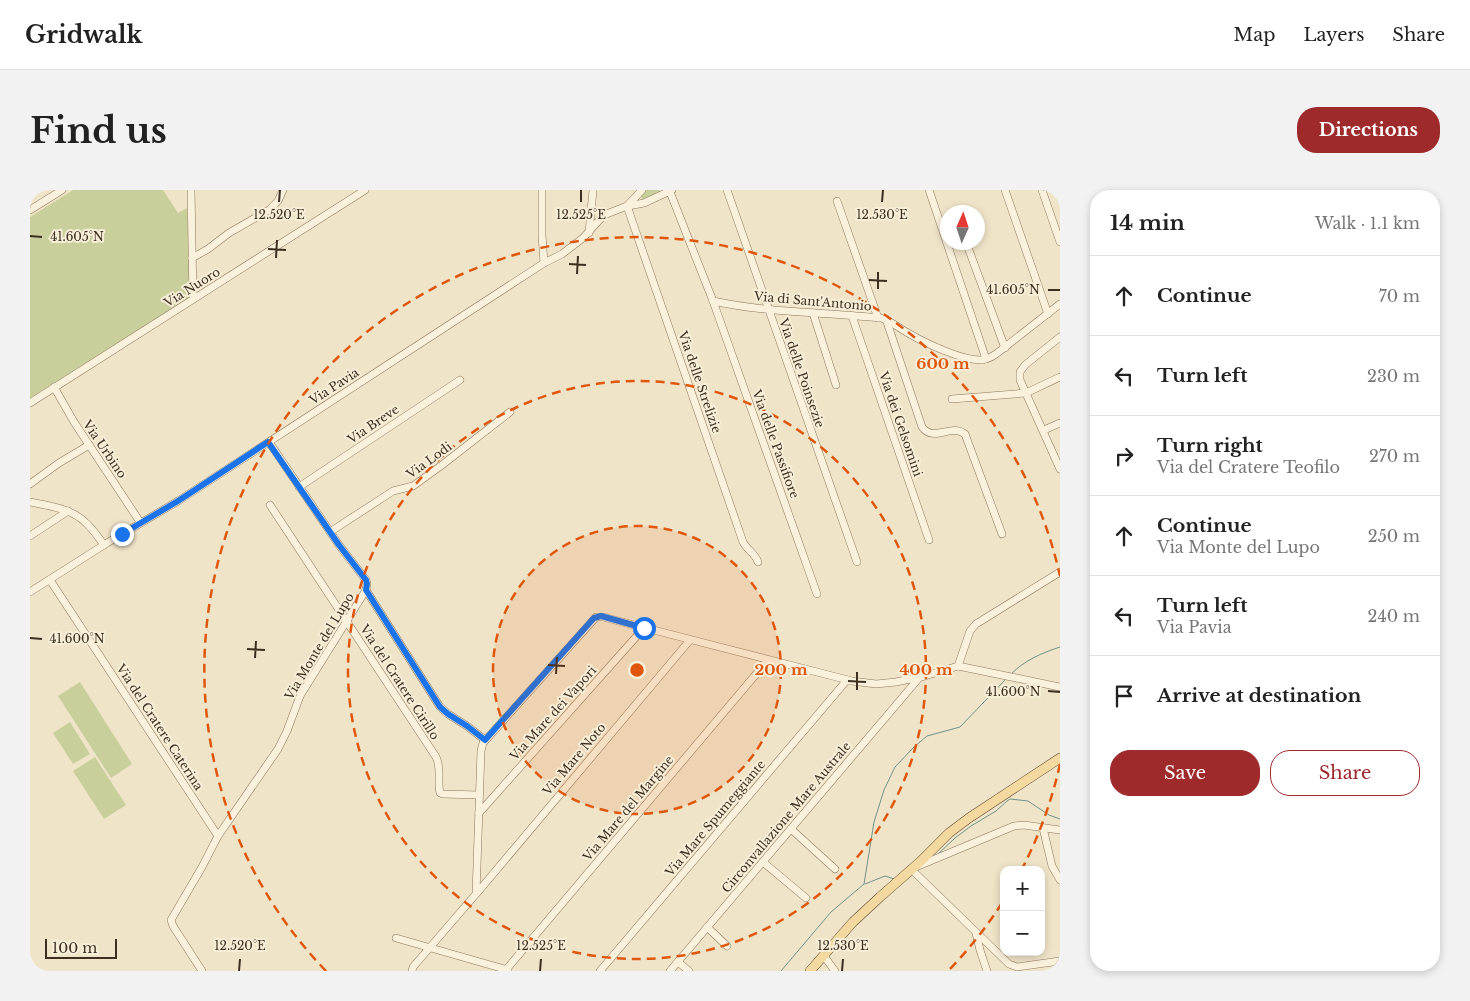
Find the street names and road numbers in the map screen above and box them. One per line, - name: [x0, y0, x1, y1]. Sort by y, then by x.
- street label: Via Nuoro: [160, 264, 223, 311]
- street label: Via di Sant'Antonio: [753, 288, 873, 314]
- street label: Via delle Poinsezie: [776, 315, 828, 430]
- street label: Via delle Strelizie: [675, 328, 725, 435]
- street label: Via Pavia: [306, 364, 362, 408]
- street label: Via dei Gelsomini: [876, 369, 926, 478]
- street label: Via delle Passifiore: [749, 387, 803, 500]
- street label: Via Breve: [344, 401, 402, 447]
- street label: Via Urbino: [79, 416, 130, 481]
- street label: Via Lodi: [403, 439, 454, 482]
- street label: Via Monte del Lupo: [281, 590, 357, 703]
- street label: Via del Cratere Cirillo: [357, 621, 443, 742]
- street label: Via del Cratere Caterina: [113, 660, 207, 793]
- street label: Via Mare dei Vapori: [506, 663, 599, 764]
- street label: Via Mare Noto: [539, 720, 609, 799]
- street label: Circonvallazione Mare Australe: [718, 738, 854, 896]
- street label: Via Mare del Margine: [579, 752, 677, 865]
- street label: Via Mare Spumeggiante: [661, 757, 768, 880]

